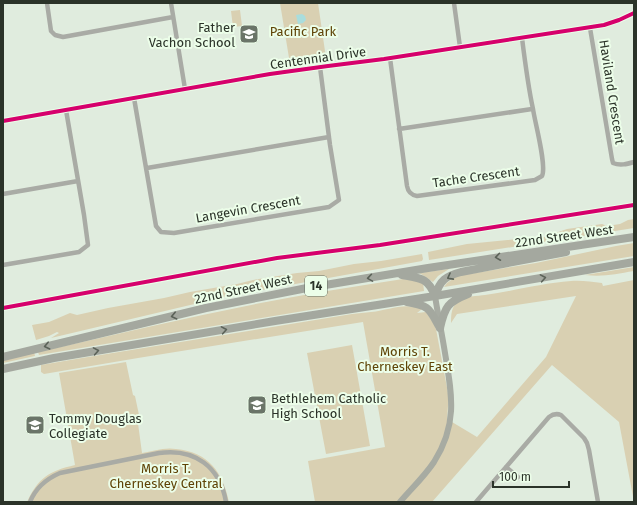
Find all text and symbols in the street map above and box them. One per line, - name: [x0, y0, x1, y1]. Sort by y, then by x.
- place label: Father Vachon School: [149, 20, 235, 50]
- school or university icon: Father Vachon School: [238, 23, 260, 45]
- park label: Pacific Park: [270, 24, 337, 39]
- street label: Haviland Crescent: [596, 39, 628, 146]
- street label: Centennial Drive: [269, 44, 367, 72]
- street label: Tache Crescent: [432, 163, 521, 191]
- street label: Langevin Crescent: [195, 192, 302, 226]
- street label: 22nd Street West: [514, 222, 614, 250]
- one-way arrow: [495, 252, 502, 261]
- street label: 22nd Street West: [193, 271, 293, 307]
- one-way arrow: [447, 272, 454, 279]
- one-way arrow: [367, 273, 373, 281]
- one-way arrow: [540, 274, 546, 283]
- road number: 14: [305, 276, 327, 296]
- one-way arrow: [171, 311, 178, 320]
- one-way arrow: [221, 326, 228, 334]
- one-way arrow: [44, 342, 51, 350]
- park label: Morris T. Cherneskey East: [357, 344, 453, 374]
- one-way arrow: [93, 347, 99, 356]
- place label: Bethlehem Catholic High School: [271, 391, 386, 421]
- school or university icon: Bethlehem Catholic High School: [246, 394, 268, 416]
- place label: Tommy Douglas Collegiate: [49, 411, 142, 441]
- school or university icon: Tommy Douglas Collegiate: [24, 414, 46, 436]
- park label: Morris T. Cherneskey Central: [110, 461, 223, 491]
- scale bar: [493, 463, 569, 489]
- text: 100 m: [499, 470, 531, 484]

